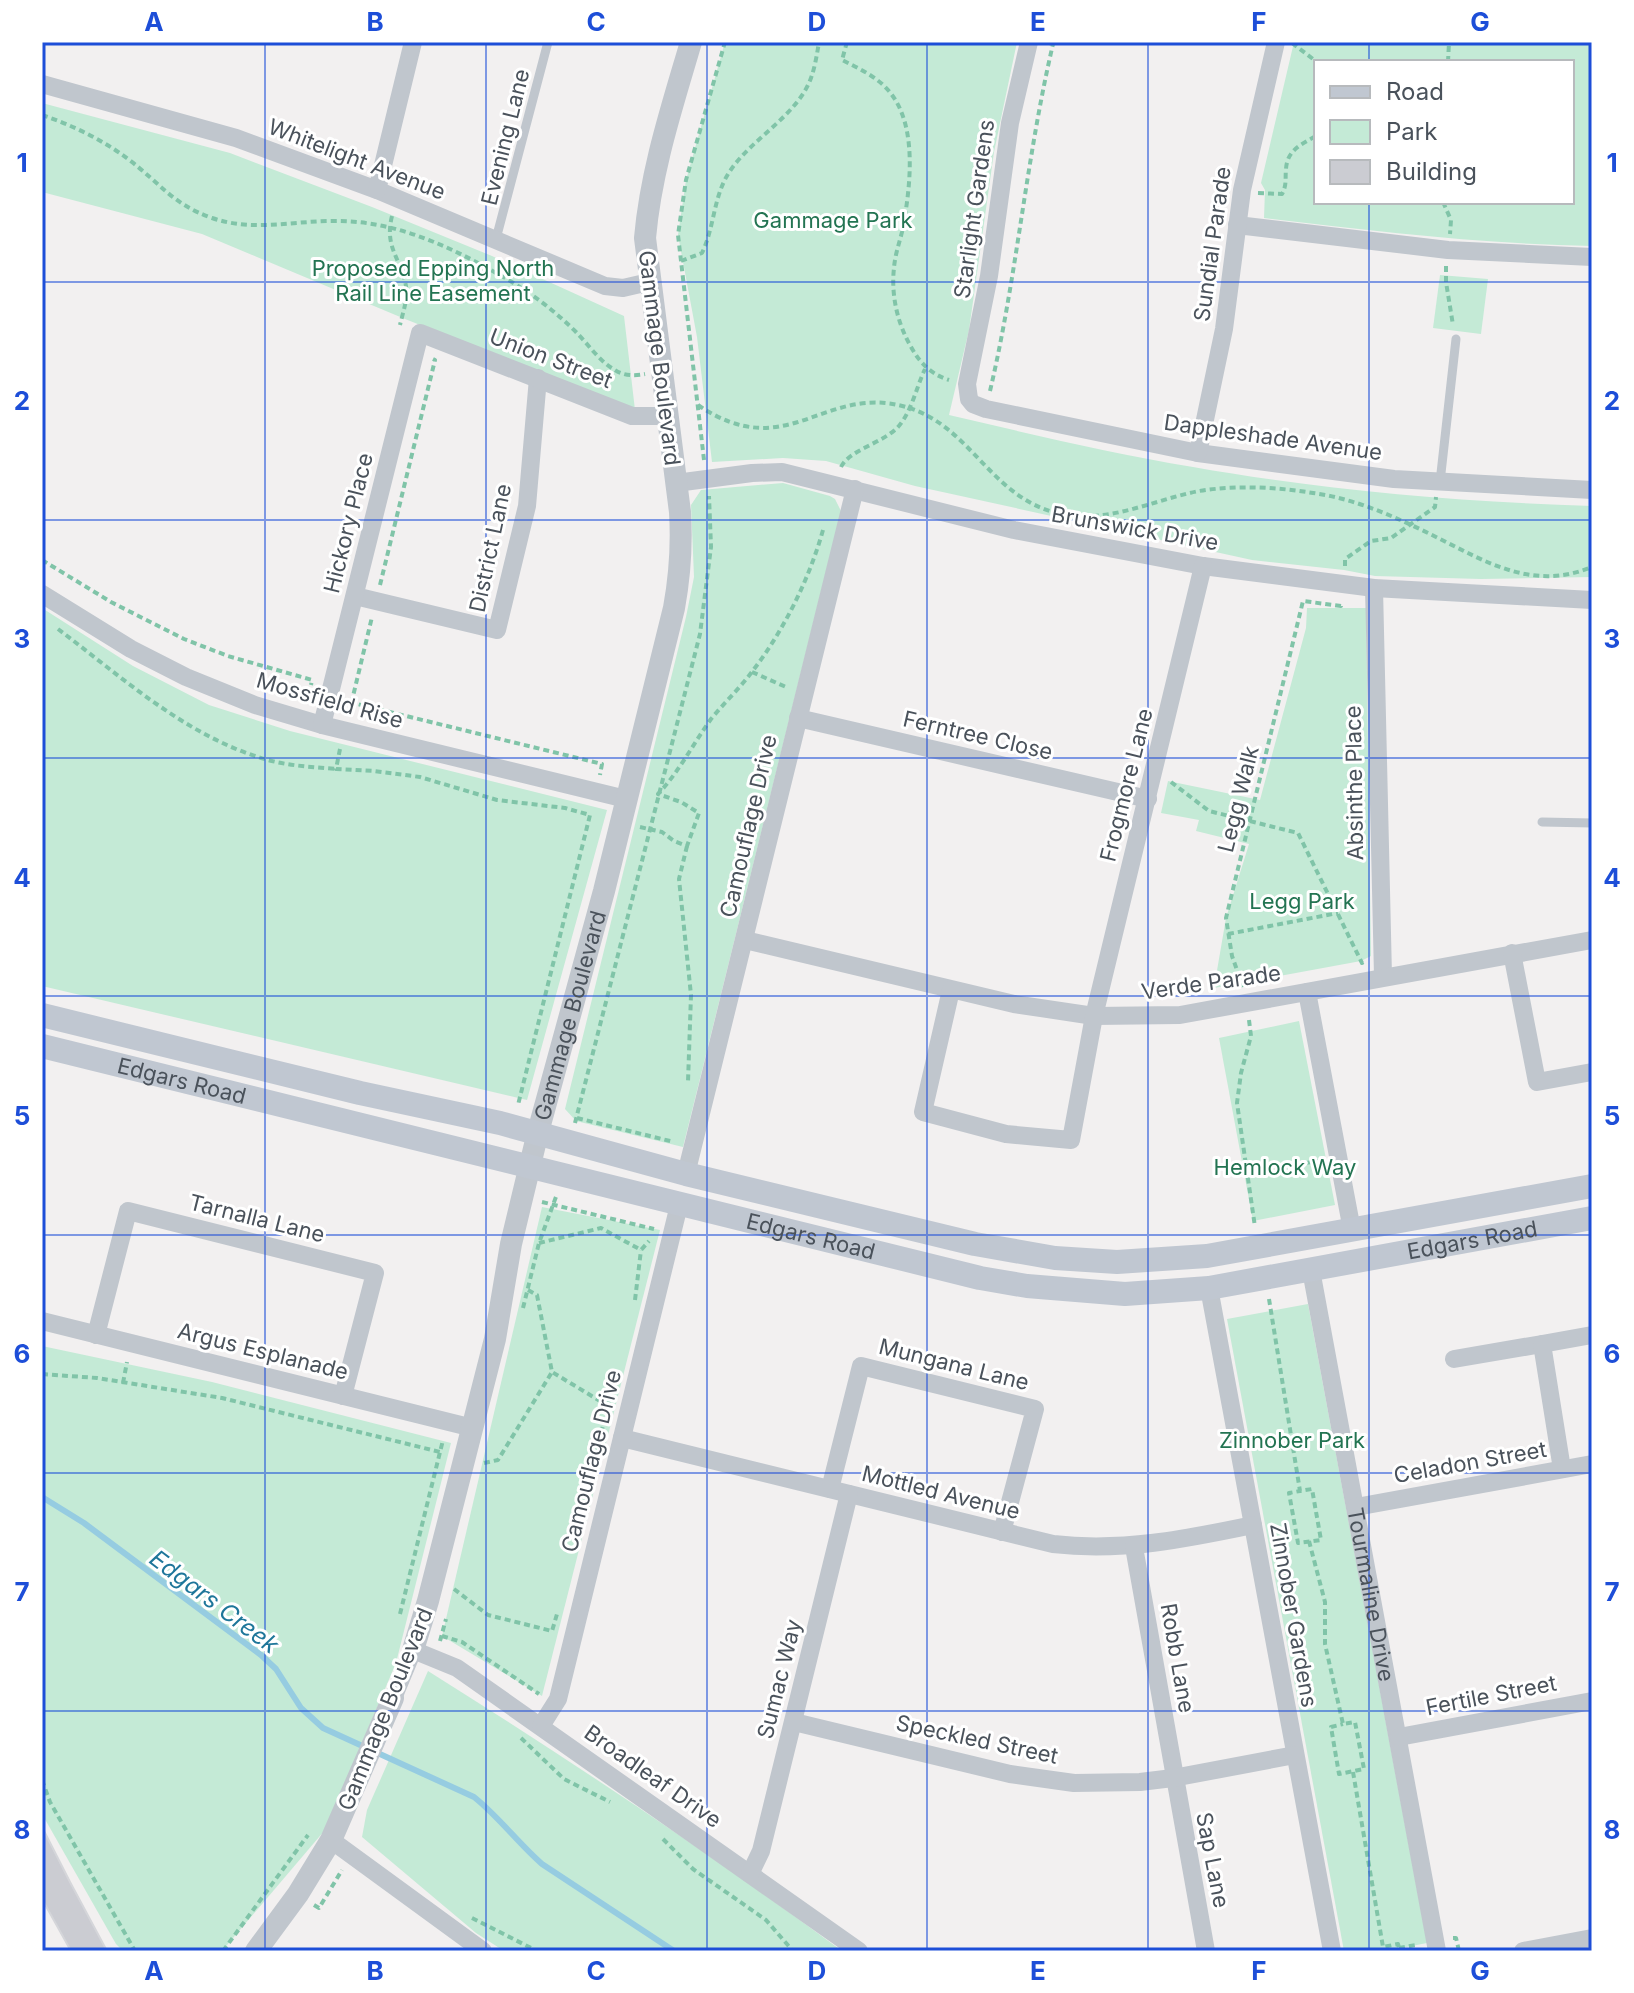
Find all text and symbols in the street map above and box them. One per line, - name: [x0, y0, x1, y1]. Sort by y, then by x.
- text: A: [144, 6, 164, 37]
- text: B: [366, 6, 384, 37]
- text: C: [586, 6, 606, 37]
- text: D: [808, 6, 826, 37]
- text: E: [1030, 6, 1046, 37]
- text: F: [1251, 6, 1267, 37]
- text: G: [1470, 6, 1490, 37]
- legend: [1314, 60, 1574, 204]
- street label: Evening Lane: [475, 66, 535, 208]
- text: Road: [1386, 77, 1444, 106]
- street label: Whitelight Avenue: [265, 113, 449, 205]
- text: Park: [1386, 117, 1437, 146]
- street label: Starlight Gardens: [949, 118, 999, 300]
- text: 1: [16, 147, 28, 178]
- text: 1: [1606, 147, 1618, 178]
- text: Building: [1386, 157, 1477, 186]
- street label: Sundial Parade: [1188, 165, 1236, 323]
- park label: Gammage Park: [753, 207, 913, 233]
- street label: Gammage Boulevard: [634, 249, 686, 467]
- park label: Proposed Epping North Rail Line Easement: [312, 255, 554, 306]
- street label: Union Street: [486, 323, 616, 393]
- text: 2: [14, 385, 30, 416]
- text: 2: [1604, 385, 1620, 416]
- street label: Dappleshade Avenue: [1162, 409, 1384, 465]
- street label: Hickory Place: [318, 450, 378, 596]
- street label: District Lane: [464, 481, 516, 615]
- street label: Brunswick Drive: [1049, 501, 1221, 555]
- text: 3: [14, 623, 30, 654]
- text: 3: [1604, 623, 1620, 654]
- street label: Mossfield Rise: [254, 667, 406, 733]
- street label: Ferntree Close: [901, 705, 1055, 765]
- street label: Absinthe Place: [1340, 705, 1368, 861]
- street label: Frogmore Lane: [1094, 706, 1158, 864]
- street label: Camouflage Drive: [714, 732, 782, 920]
- street label: Legg Walk: [1212, 743, 1264, 855]
- text: 4: [13, 862, 31, 893]
- text: 4: [1603, 862, 1621, 893]
- park label: Legg Park: [1249, 888, 1355, 914]
- street label: Gammage Boulevard: [529, 908, 611, 1123]
- street label: Verde Parade: [1140, 959, 1282, 1005]
- street label: Edgars Road: [115, 1052, 249, 1109]
- text: 5: [14, 1100, 30, 1131]
- text: 5: [1604, 1100, 1620, 1131]
- park label: Hemlock Way: [1214, 1154, 1356, 1180]
- street label: Tarnalla Lane: [187, 1189, 327, 1247]
- street label: Edgars Road: [744, 1208, 878, 1265]
- street label: Edgars Road: [1405, 1215, 1539, 1265]
- street label: Argus Esplanade: [175, 1317, 351, 1385]
- street label: Mungana Lane: [876, 1333, 1032, 1395]
- text: 6: [14, 1338, 30, 1369]
- text: 6: [1604, 1338, 1620, 1369]
- street label: Camouflage Drive: [556, 1367, 626, 1555]
- park label: Zinnober Park: [1219, 1427, 1365, 1453]
- street label: Celadon Street: [1392, 1436, 1548, 1488]
- street label: Mottled Avenue: [859, 1460, 1023, 1524]
- street label: Tourmaline Drive: [1342, 1505, 1400, 1684]
- street label: Zinnober Gardens: [1265, 1521, 1323, 1709]
- water label: Edgars Creek: [144, 1544, 285, 1660]
- text: 7: [14, 1576, 30, 1607]
- text: 7: [1604, 1576, 1620, 1607]
- street label: Robb Lane: [1156, 1601, 1200, 1715]
- street label: Gammage Boulevard: [332, 1604, 438, 1814]
- street label: Sumac Way: [752, 1616, 806, 1742]
- street label: Fertile Street: [1423, 1670, 1559, 1720]
- street label: Speckled Street: [894, 1709, 1060, 1769]
- street label: Broadleaf Drive: [580, 1719, 726, 1833]
- street label: Sap Lane: [1191, 1810, 1235, 1910]
- text: 8: [14, 1814, 30, 1845]
- text: 8: [1604, 1814, 1620, 1845]
- text: A: [144, 1955, 164, 1986]
- text: B: [366, 1955, 384, 1986]
- text: C: [586, 1955, 606, 1986]
- text: D: [808, 1955, 826, 1986]
- text: E: [1030, 1955, 1046, 1986]
- text: F: [1251, 1955, 1267, 1986]
- text: G: [1470, 1955, 1490, 1986]

